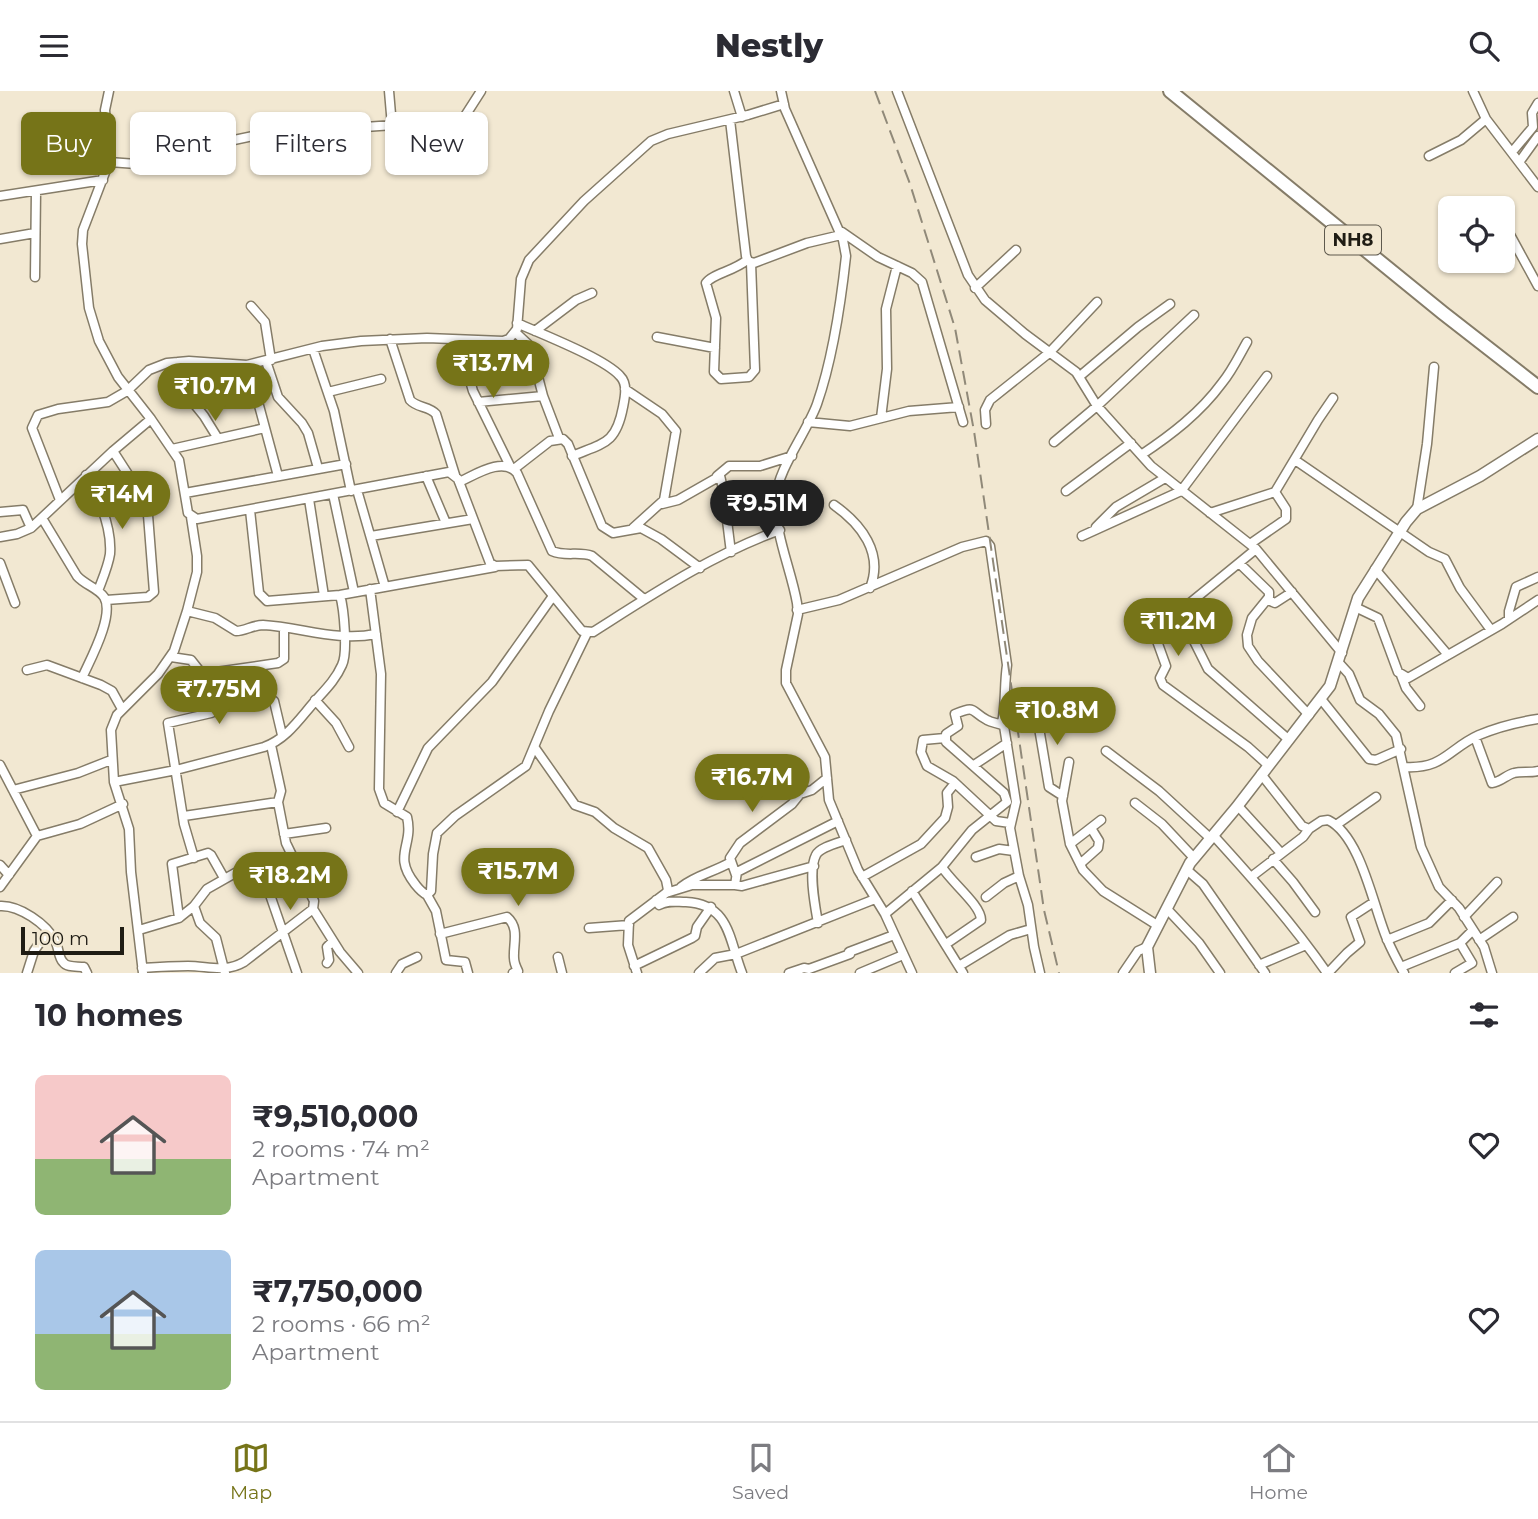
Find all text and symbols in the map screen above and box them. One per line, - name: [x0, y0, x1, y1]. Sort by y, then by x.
- text: Nestly: [715, 26, 823, 65]
- icon: menu: [35, 27, 73, 65]
- icon: search: [1465, 27, 1503, 65]
- chip: Buy: [21, 112, 116, 175]
- chip: Rent: [130, 112, 236, 175]
- chip: Filters: [250, 112, 371, 175]
- chip: New: [385, 112, 488, 175]
- map controls: [1438, 196, 1515, 273]
- button: locate: [1438, 196, 1515, 273]
- road number: NH8: [1325, 225, 1381, 255]
- pin: ₹13.7M: [436, 341, 550, 400]
- text: ₹13.7M: [452, 349, 534, 377]
- pin: ₹10.7M: [158, 363, 272, 423]
- text: ₹10.7M: [173, 372, 257, 400]
- pin: ₹14M: [81, 471, 163, 531]
- text: ₹14M: [90, 480, 154, 508]
- pin: ₹9.51M: [710, 481, 824, 540]
- text: ₹9.51M: [726, 489, 808, 517]
- pin: ₹11.2M: [1121, 599, 1235, 658]
- text: ₹11.2M: [1140, 607, 1216, 635]
- pin: ₹7.75M: [162, 667, 276, 726]
- text: ₹7.75M: [176, 675, 262, 703]
- pin: ₹10.8M: [1000, 687, 1114, 747]
- text: ₹10.8M: [1015, 696, 1099, 724]
- pin: ₹16.7M: [695, 755, 809, 814]
- text: ₹16.7M: [711, 763, 793, 791]
- pin: ₹15.7M: [461, 849, 575, 908]
- pin: ₹18.2M: [233, 853, 347, 912]
- text: ₹15.7M: [477, 857, 559, 885]
- text: ₹18.2M: [248, 861, 332, 889]
- scale bar: [21, 924, 124, 956]
- text: 100 m: [32, 927, 89, 950]
- icon: filters: [1465, 996, 1503, 1034]
- text: 10 homes: [35, 997, 183, 1034]
- text: ₹9,510,000: [252, 1098, 418, 1135]
- icon: home: [91, 1103, 175, 1187]
- icon: heart: [1465, 1126, 1503, 1164]
- text: 2 rooms · 74 m²: [252, 1135, 430, 1163]
- text: Apartment: [252, 1163, 380, 1191]
- text: ₹7,750,000: [252, 1273, 423, 1310]
- icon: home: [91, 1278, 175, 1362]
- icon: heart: [1465, 1301, 1503, 1339]
- text: 2 rooms · 66 m²: [252, 1310, 431, 1338]
- text: Apartment: [252, 1338, 380, 1366]
- tab: Map: [230, 1439, 272, 1504]
- tab: Saved: [732, 1439, 789, 1504]
- tab: Home: [1249, 1439, 1308, 1504]

